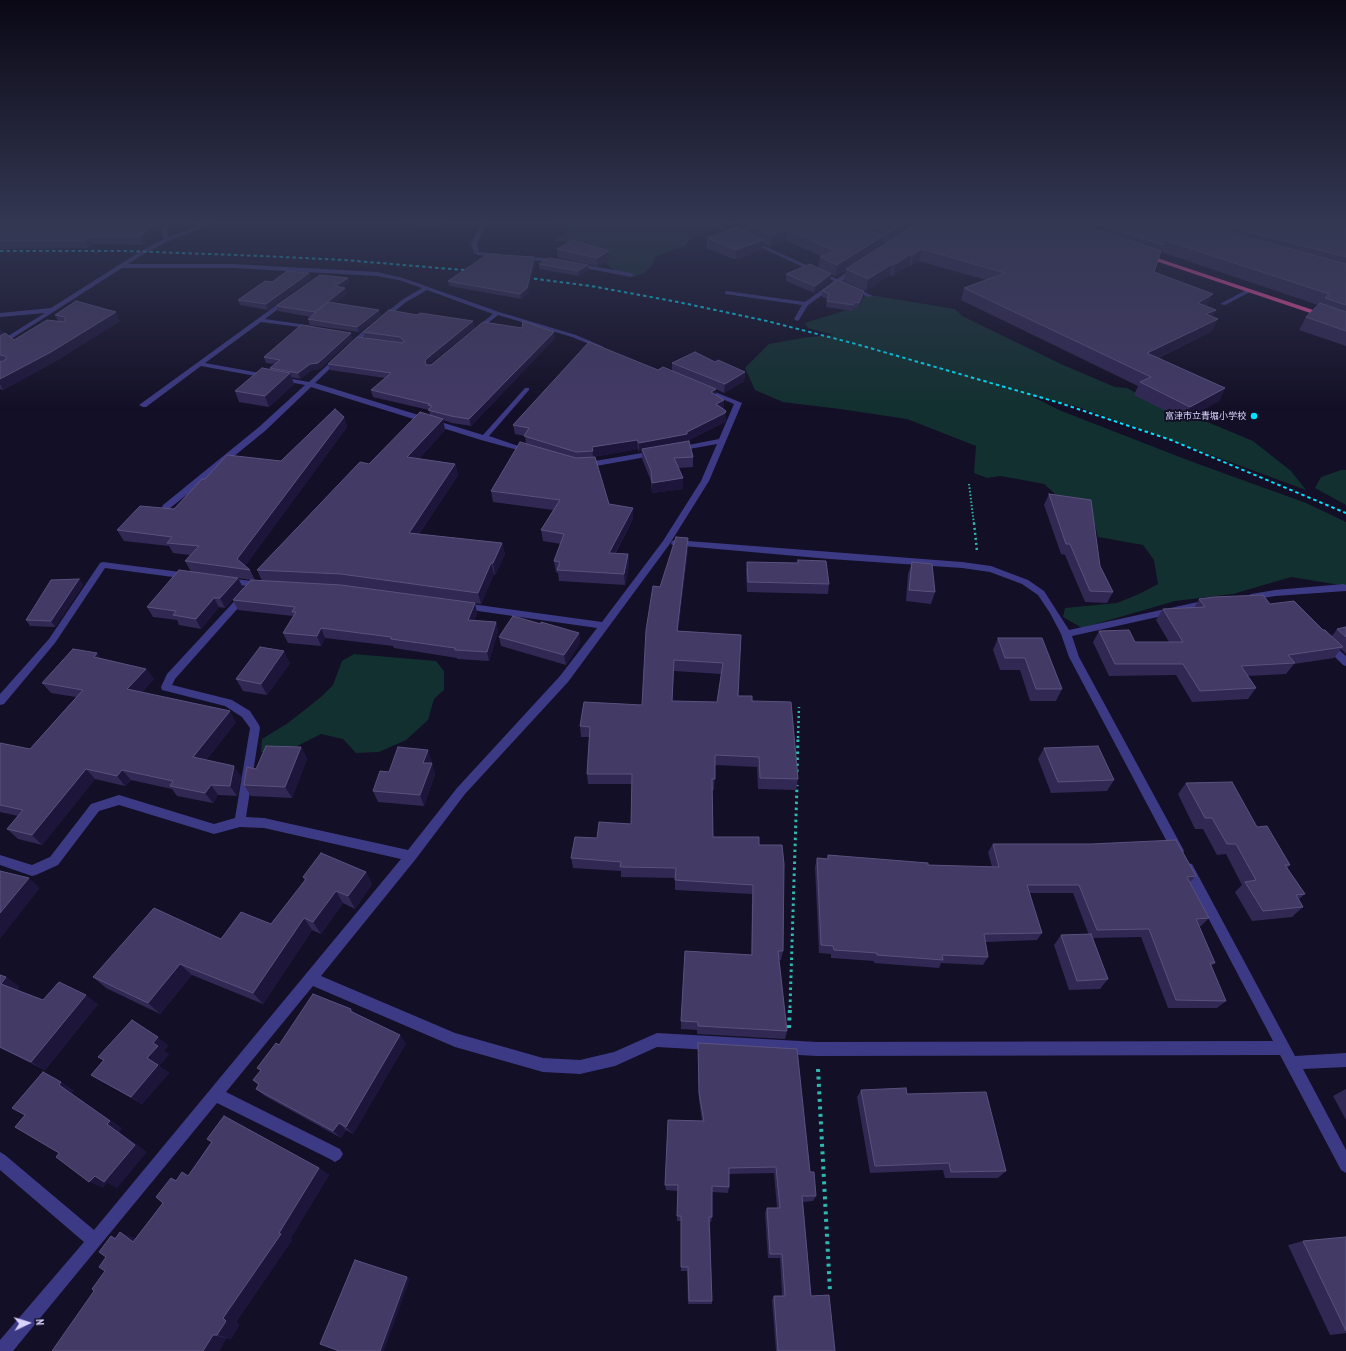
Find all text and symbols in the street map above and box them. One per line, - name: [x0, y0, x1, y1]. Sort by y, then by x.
- place label: 富津市立青堀小学校: [1165, 411, 1246, 421]
- marker: 富津市立青堀小学校: [1249, 411, 1259, 421]
- north arrow: [8, 1303, 48, 1343]
- text: N: [33, 1319, 47, 1326]

